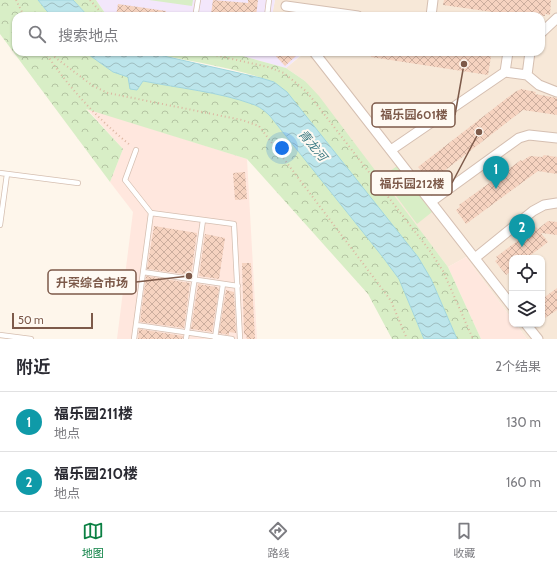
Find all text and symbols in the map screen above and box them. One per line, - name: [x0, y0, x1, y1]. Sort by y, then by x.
- search box: [12, 12, 545, 56]
- icon: search: [26, 23, 48, 45]
- text: 搜索地点: [58, 27, 118, 45]
- callout: 福乐园601楼: [372, 103, 455, 127]
- text: 福乐园601楼: [380, 107, 448, 122]
- water label: 青龙河: [296, 126, 332, 165]
- your location: [272, 138, 292, 158]
- pin: 1: [483, 156, 509, 189]
- callout: 福乐园212楼: [371, 171, 452, 195]
- text: 福乐园212楼: [379, 176, 445, 191]
- pin: 2: [509, 214, 535, 247]
- map controls: [509, 255, 545, 327]
- button: locate: [509, 255, 545, 291]
- callout: 升荣综合市场: [48, 270, 136, 294]
- text: 升荣综合市场: [56, 275, 128, 290]
- button: layers: [509, 291, 545, 327]
- scale bar: [12, 311, 93, 330]
- text: 50 m: [18, 313, 44, 327]
- text: 附近: [16, 357, 50, 377]
- text: 2个结果: [495, 358, 541, 374]
- text: 福乐园211楼: [54, 405, 133, 423]
- text: 1: [27, 414, 31, 430]
- text: 130 m: [506, 414, 541, 430]
- text: 地点: [54, 425, 80, 441]
- text: 福乐园210楼: [54, 465, 138, 483]
- text: 2: [26, 474, 32, 490]
- text: 160 m: [506, 474, 541, 490]
- text: 地点: [54, 485, 80, 501]
- tab: 地图: [82, 520, 104, 560]
- tab: 路线: [267, 520, 289, 560]
- tab: 收藏: [453, 520, 475, 560]

